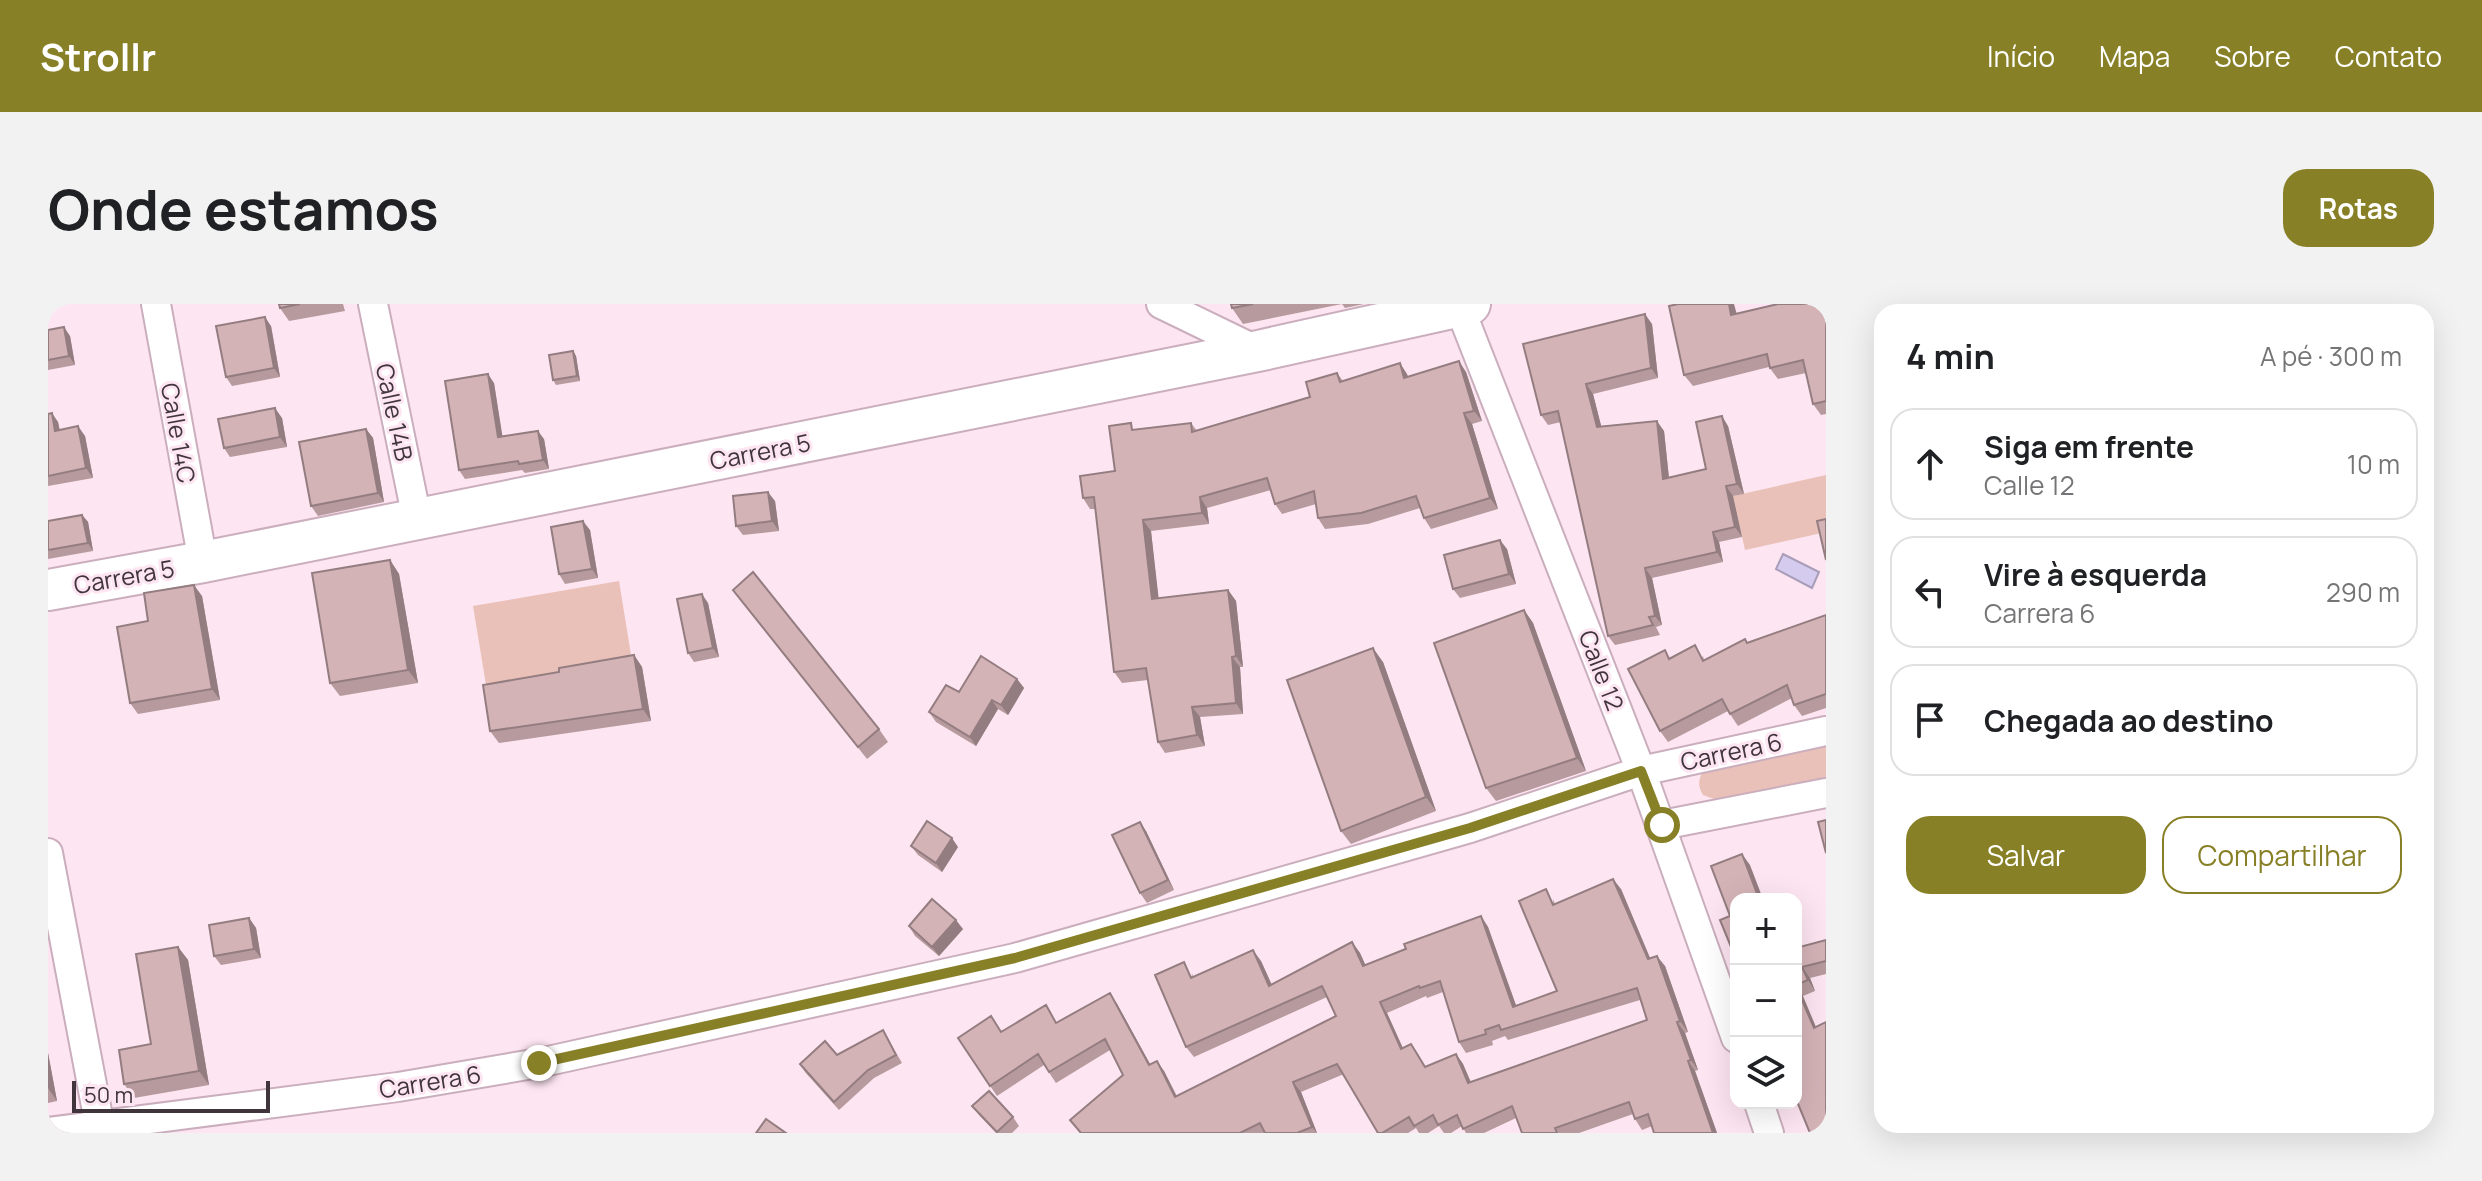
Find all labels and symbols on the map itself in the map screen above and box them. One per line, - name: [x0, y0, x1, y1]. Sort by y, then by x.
- street label: Calle 14B: [369, 360, 421, 464]
- street label: Calle 14C: [154, 380, 204, 486]
- street label: Carrera 5: [707, 425, 813, 477]
- street label: Carrera 5: [71, 551, 177, 601]
- street label: Calle 12: [1572, 625, 1632, 715]
- street label: Carrera 6: [1677, 724, 1785, 778]
- route start: [1644, 807, 1680, 843]
- route end: [521, 1045, 557, 1081]
- street label: Carrera 6: [377, 1057, 483, 1105]
- scale bar: [72, 1077, 270, 1113]

